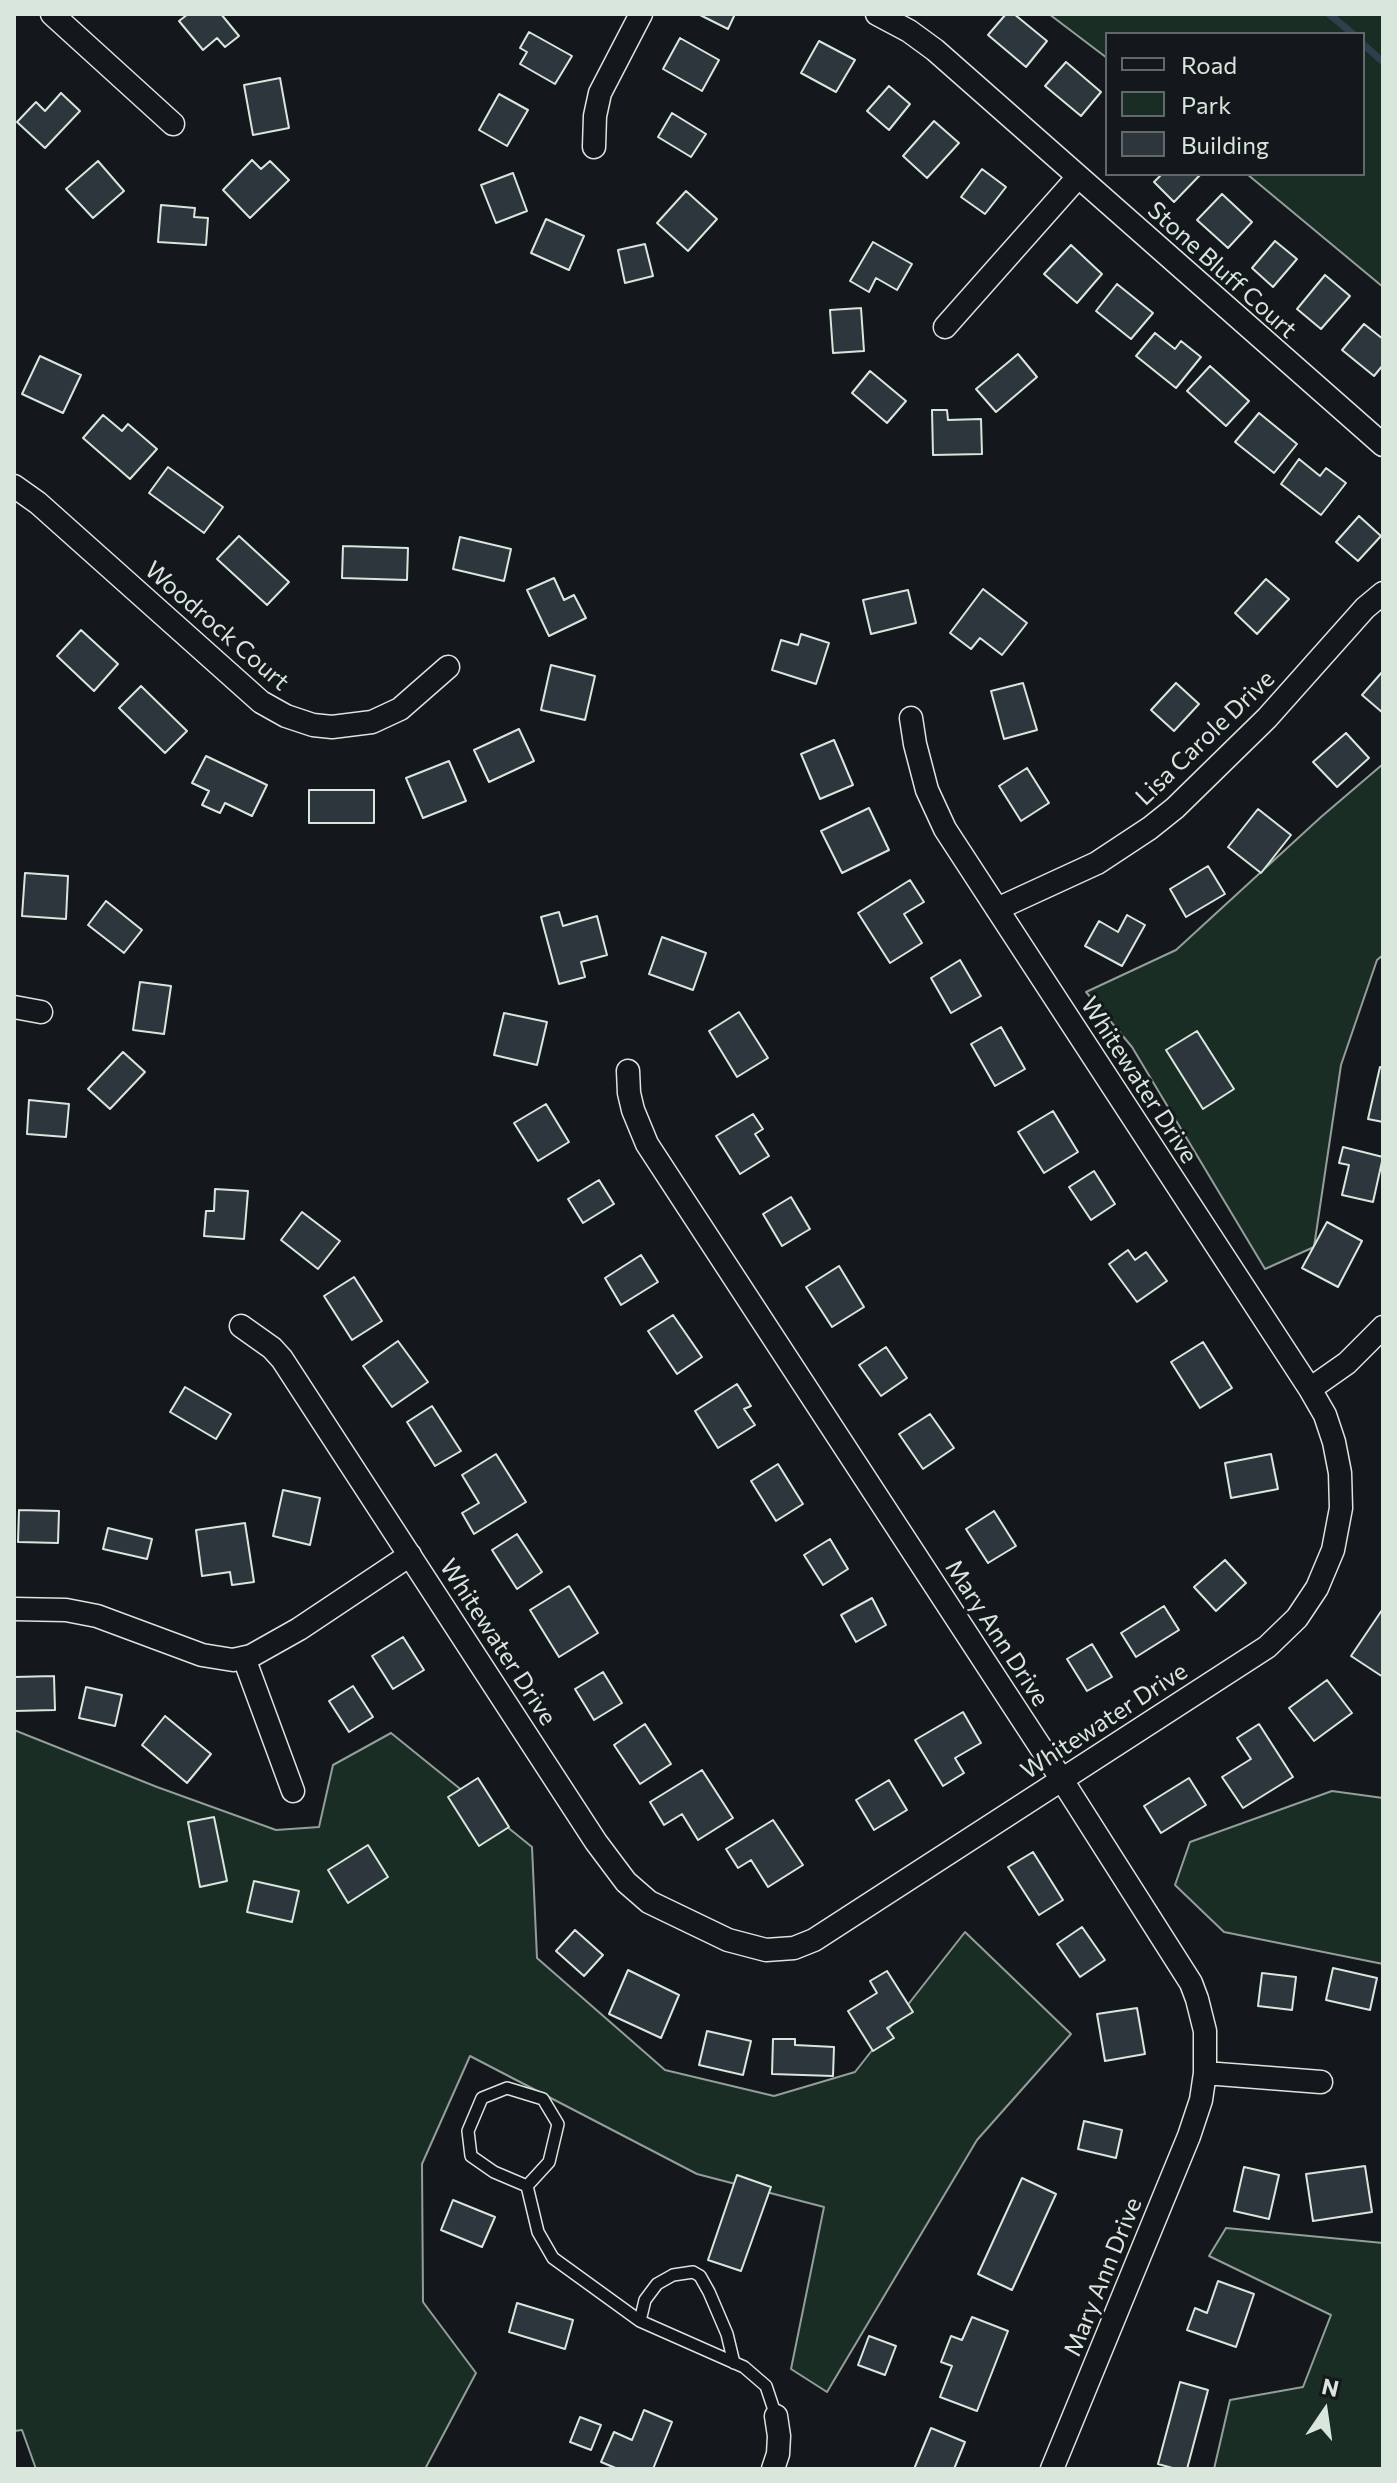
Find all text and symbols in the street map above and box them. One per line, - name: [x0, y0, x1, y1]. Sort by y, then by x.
- legend: [1105, 32, 1365, 176]
- text: Road: [1181, 50, 1237, 79]
- text: Park: [1181, 90, 1231, 119]
- text: Building: [1181, 130, 1269, 159]
- street label: Stone Bluff Court: [1142, 196, 1302, 344]
- street label: Woodrock Court: [139, 555, 295, 697]
- street label: Lisa Carole Drive: [1130, 664, 1280, 812]
- street label: Whitewater Drive: [1075, 991, 1203, 1169]
- street label: Whitewater Drive: [434, 1553, 562, 1731]
- street label: Mary Ann Drive: [939, 1554, 1055, 1712]
- street label: Whitewater Drive: [1015, 1657, 1193, 1785]
- street label: Mary Ann Drive: [1058, 2193, 1148, 2361]
- north arrow: [1285, 2371, 1365, 2451]
- text: N: [1319, 2372, 1342, 2402]

